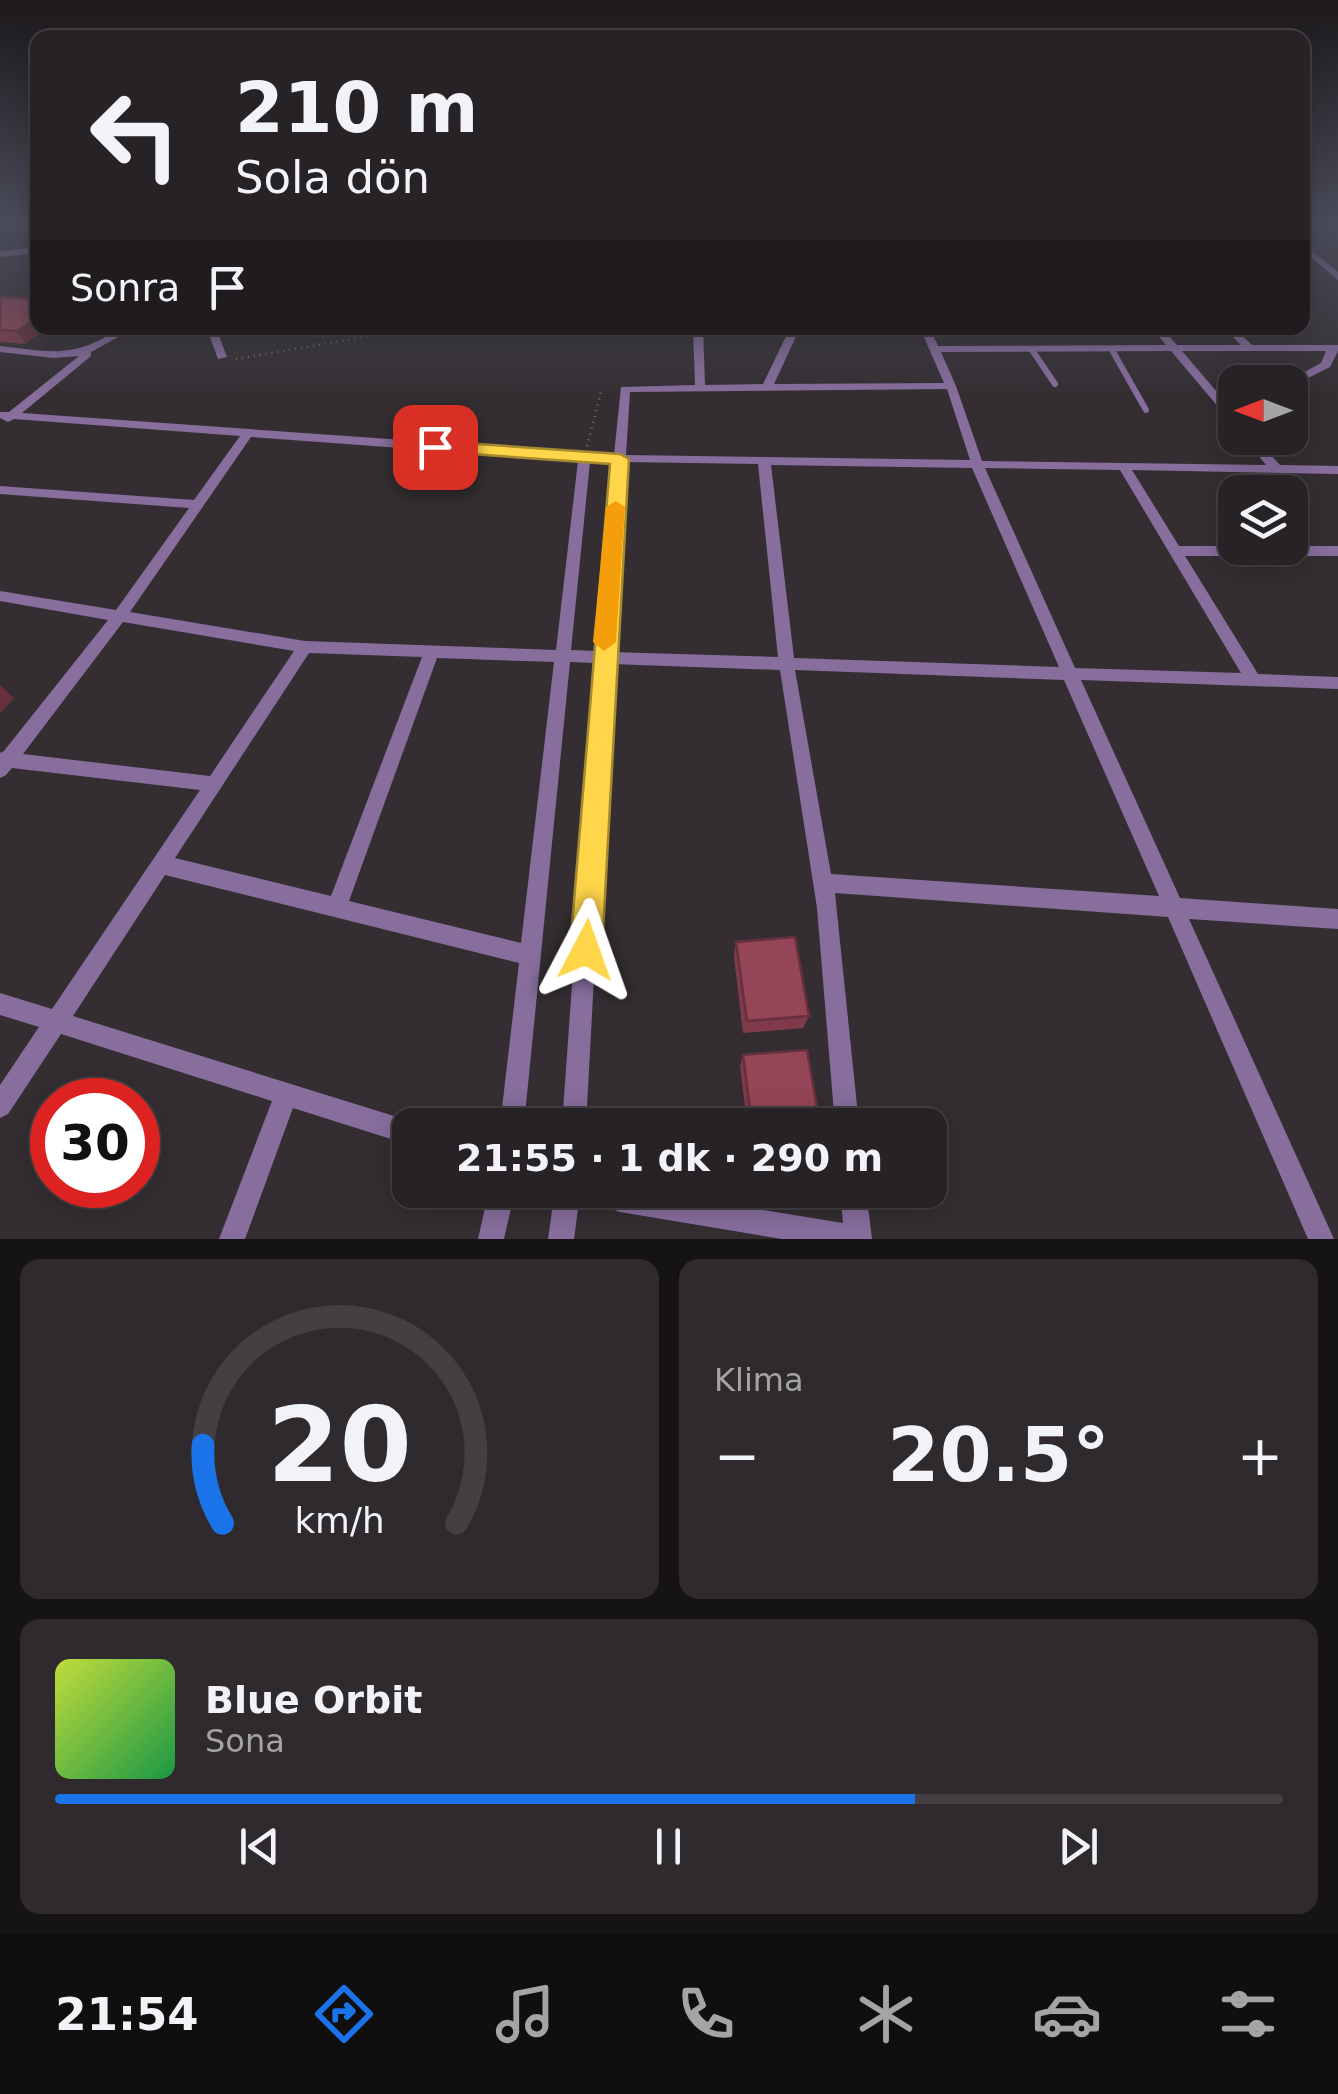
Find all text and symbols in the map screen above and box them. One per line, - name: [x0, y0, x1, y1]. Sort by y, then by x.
- text: 210 m: [235, 67, 478, 149]
- icon: left: [70, 70, 200, 200]
- text: Sola dön: [235, 151, 430, 204]
- icon: arrive: [200, 260, 255, 315]
- text: Sonra: [70, 266, 180, 310]
- north arrow: [1218, 365, 1308, 455]
- map controls: [1218, 365, 1308, 565]
- pin: [393, 405, 478, 490]
- icon: arrive: [408, 420, 463, 475]
- button: layers: [1218, 475, 1308, 565]
- position arrow: [534, 898, 638, 1002]
- speed limit sign: 30: [30, 1078, 160, 1208]
- text: 21:55 · 1 dk · 290 m: [456, 1136, 883, 1180]
- text: Klima: [714, 1361, 804, 1399]
- text: 20: [267, 1384, 412, 1506]
- text: 20.5°: [887, 1411, 1110, 1499]
- text: −: [714, 1424, 760, 1488]
- text: +: [1237, 1424, 1283, 1488]
- text: km/h: [294, 1500, 385, 1541]
- text: Blue Orbit: [205, 1678, 422, 1722]
- text: Sona: [205, 1722, 285, 1760]
- icon: previous: [232, 1819, 287, 1874]
- icon: pause: [641, 1819, 696, 1874]
- icon: next: [1051, 1819, 1106, 1874]
- icon: directions: [309, 1979, 379, 2049]
- icon: music: [490, 1979, 560, 2049]
- icon: phone: [671, 1979, 741, 2049]
- icon: climate: [851, 1979, 921, 2049]
- icon: car: [1032, 1979, 1102, 2049]
- icon: filters: [1213, 1979, 1283, 2049]
- text: 21:54: [55, 1988, 199, 2041]

